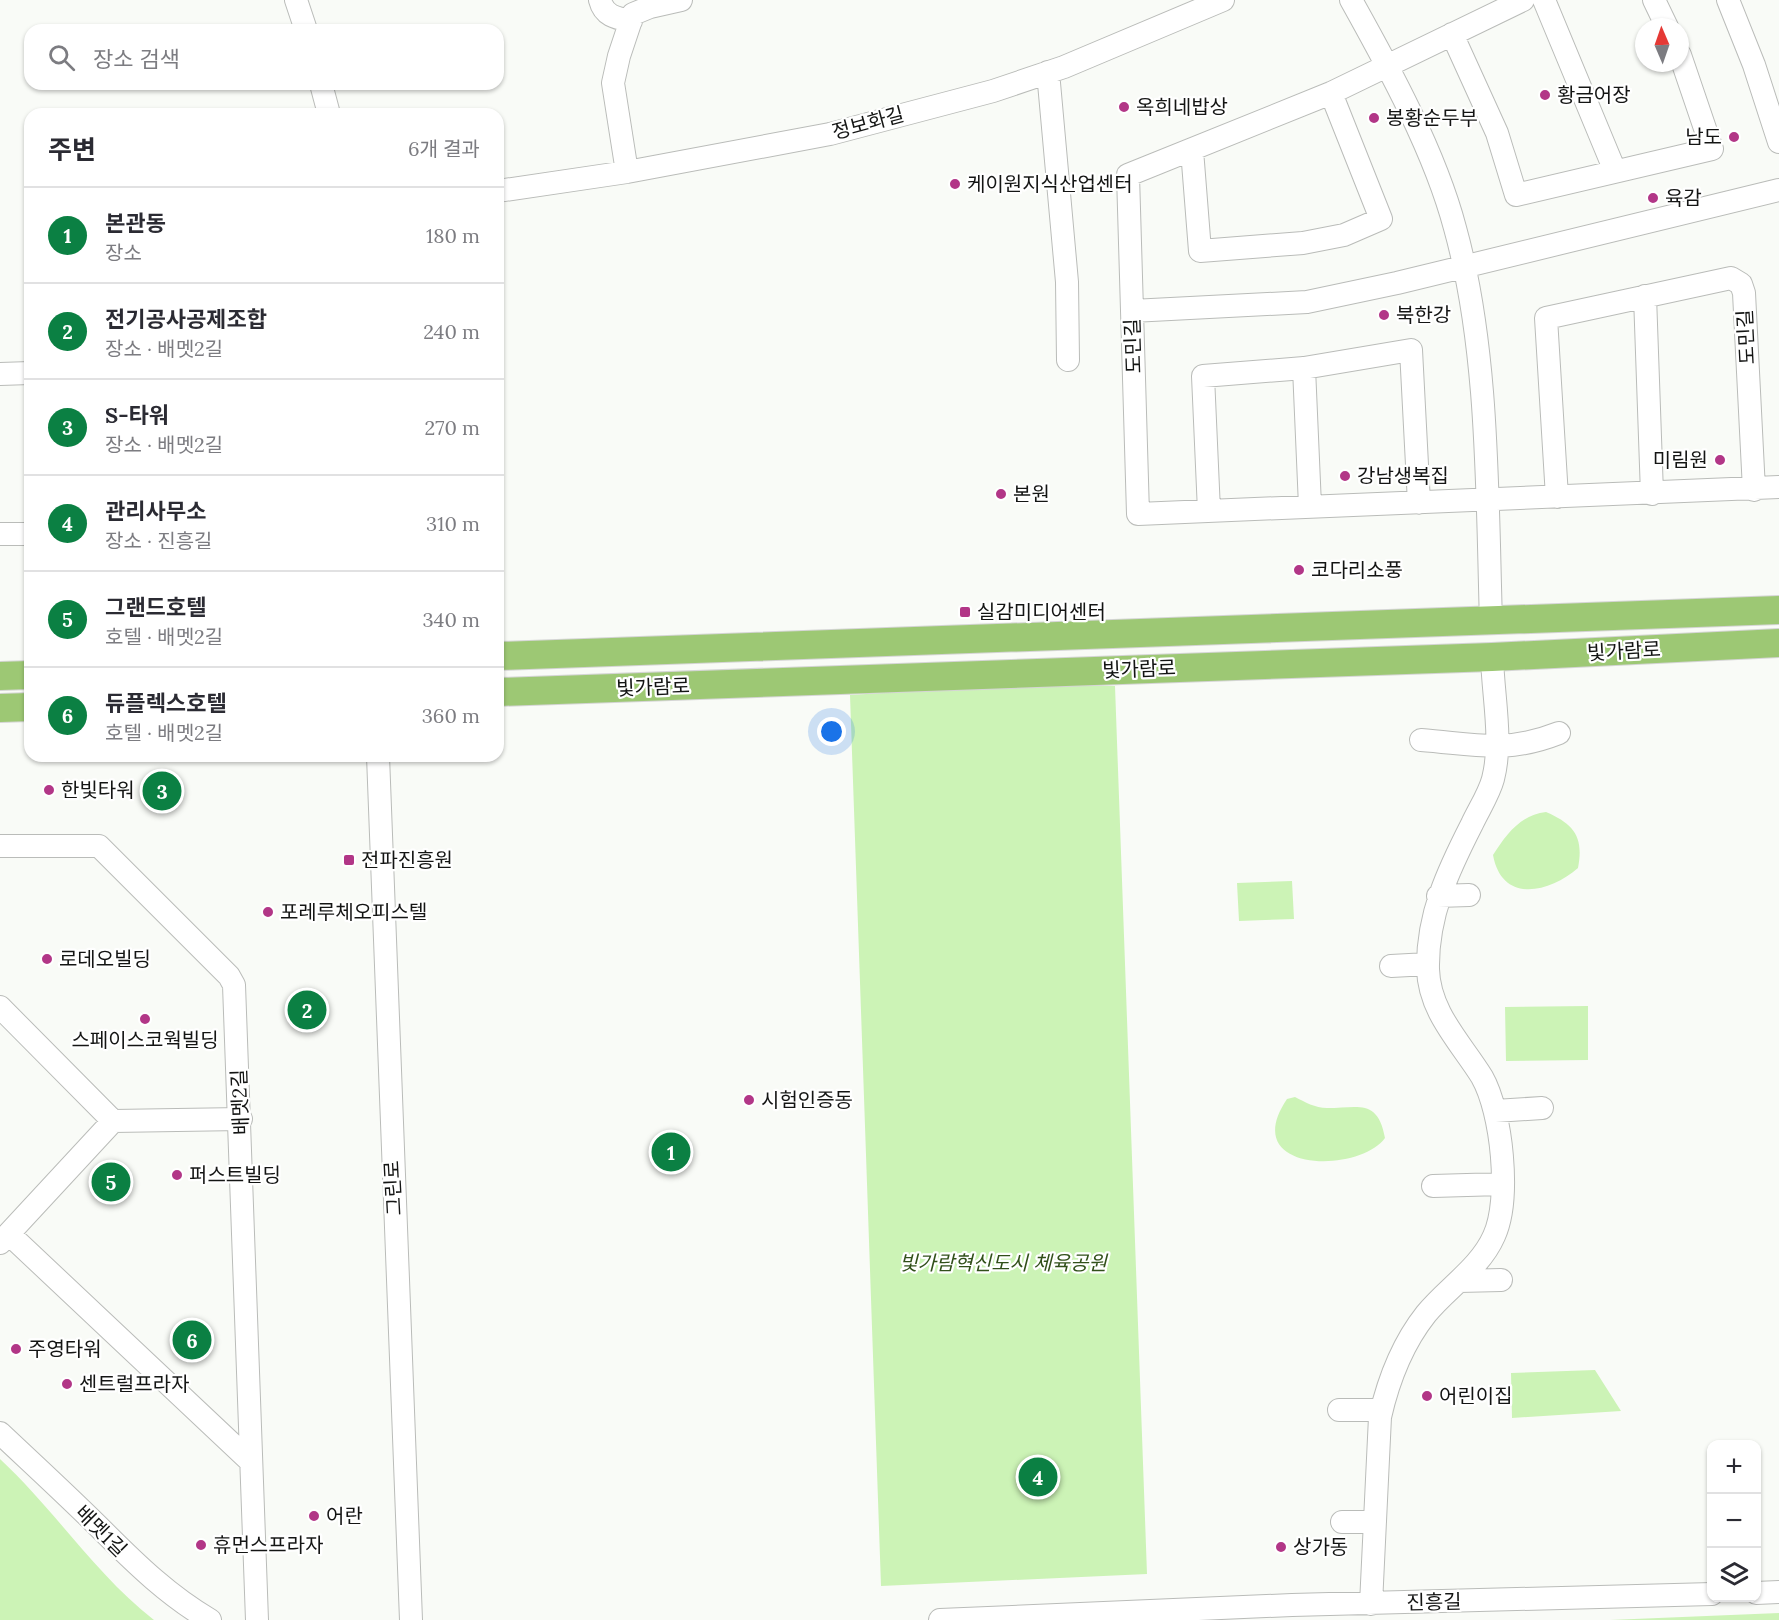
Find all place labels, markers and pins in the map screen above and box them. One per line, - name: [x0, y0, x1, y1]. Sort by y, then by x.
- place label: 황금어장: [1557, 82, 1631, 107]
- marker: 황금어장: [1538, 88, 1552, 102]
- place label: 옥희네밥상: [1136, 94, 1228, 119]
- marker: 옥희네밥상: [1117, 100, 1131, 114]
- place label: 봉황순두부: [1386, 105, 1478, 130]
- marker: 봉황순두부: [1367, 111, 1381, 125]
- place label: 남도: [1685, 124, 1722, 149]
- marker: 남도: [1727, 130, 1741, 144]
- place label: 케이원지식산업센터: [967, 171, 1133, 196]
- marker: 케이원지식산업센터: [948, 177, 962, 191]
- place label: 육감: [1665, 185, 1702, 210]
- marker: 육감: [1646, 191, 1660, 205]
- place label: 북한강: [1396, 302, 1451, 327]
- marker: 북한강: [1377, 308, 1391, 322]
- place label: 미림원: [1653, 447, 1708, 472]
- marker: 미림원: [1713, 453, 1727, 467]
- place label: 강남생복집: [1357, 463, 1449, 488]
- marker: 강남생복집: [1338, 469, 1352, 483]
- place label: 본원: [1013, 481, 1050, 506]
- marker: 본원: [994, 487, 1008, 501]
- place label: 코다리소풍: [1311, 557, 1403, 582]
- marker: 코다리소풍: [1292, 563, 1306, 577]
- place label: 실감미디어센터: [977, 599, 1106, 624]
- marker: 실감미디어센터: [958, 605, 972, 619]
- pin: 3: [142, 768, 182, 814]
- place label: 한빛타워: [61, 777, 135, 802]
- marker: 한빛타워: [42, 783, 56, 797]
- place label: 전파진흥원: [361, 847, 453, 872]
- marker: 전파진흥원: [342, 853, 356, 867]
- place label: 포레루체오피스텔: [280, 899, 427, 924]
- marker: 포레루체오피스텔: [261, 905, 275, 919]
- place label: 로데오빌딩: [59, 946, 151, 971]
- marker: 로데오빌딩: [40, 952, 54, 966]
- pin: 2: [288, 988, 326, 1032]
- marker: 스페이스코웍빌딩: [138, 1012, 152, 1026]
- place label: 스페이스코웍빌딩: [71, 1027, 219, 1052]
- place label: 시험인증동: [761, 1087, 853, 1112]
- marker: 시험인증동: [742, 1093, 756, 1107]
- pin: 1: [652, 1130, 690, 1174]
- pin: 5: [92, 1160, 130, 1204]
- place label: 퍼스트빌딩: [189, 1162, 281, 1187]
- marker: 퍼스트빌딩: [170, 1168, 184, 1182]
- pin: 6: [172, 1318, 212, 1362]
- place label: 주영타워: [28, 1336, 102, 1361]
- marker: 주영타워: [9, 1342, 23, 1356]
- place label: 센트럴프라자: [79, 1371, 189, 1396]
- marker: 센트럴프라자: [60, 1377, 74, 1391]
- place label: 어린이집: [1439, 1383, 1513, 1408]
- marker: 어린이집: [1420, 1389, 1434, 1403]
- pin: 4: [1018, 1454, 1058, 1500]
- place label: 어란: [326, 1503, 363, 1528]
- marker: 어란: [307, 1509, 321, 1523]
- place label: 휴먼스프라자: [213, 1532, 323, 1557]
- place label: 상가동: [1293, 1534, 1348, 1559]
- marker: 휴먼스프라자: [194, 1538, 208, 1552]
- marker: 상가동: [1274, 1540, 1288, 1554]

